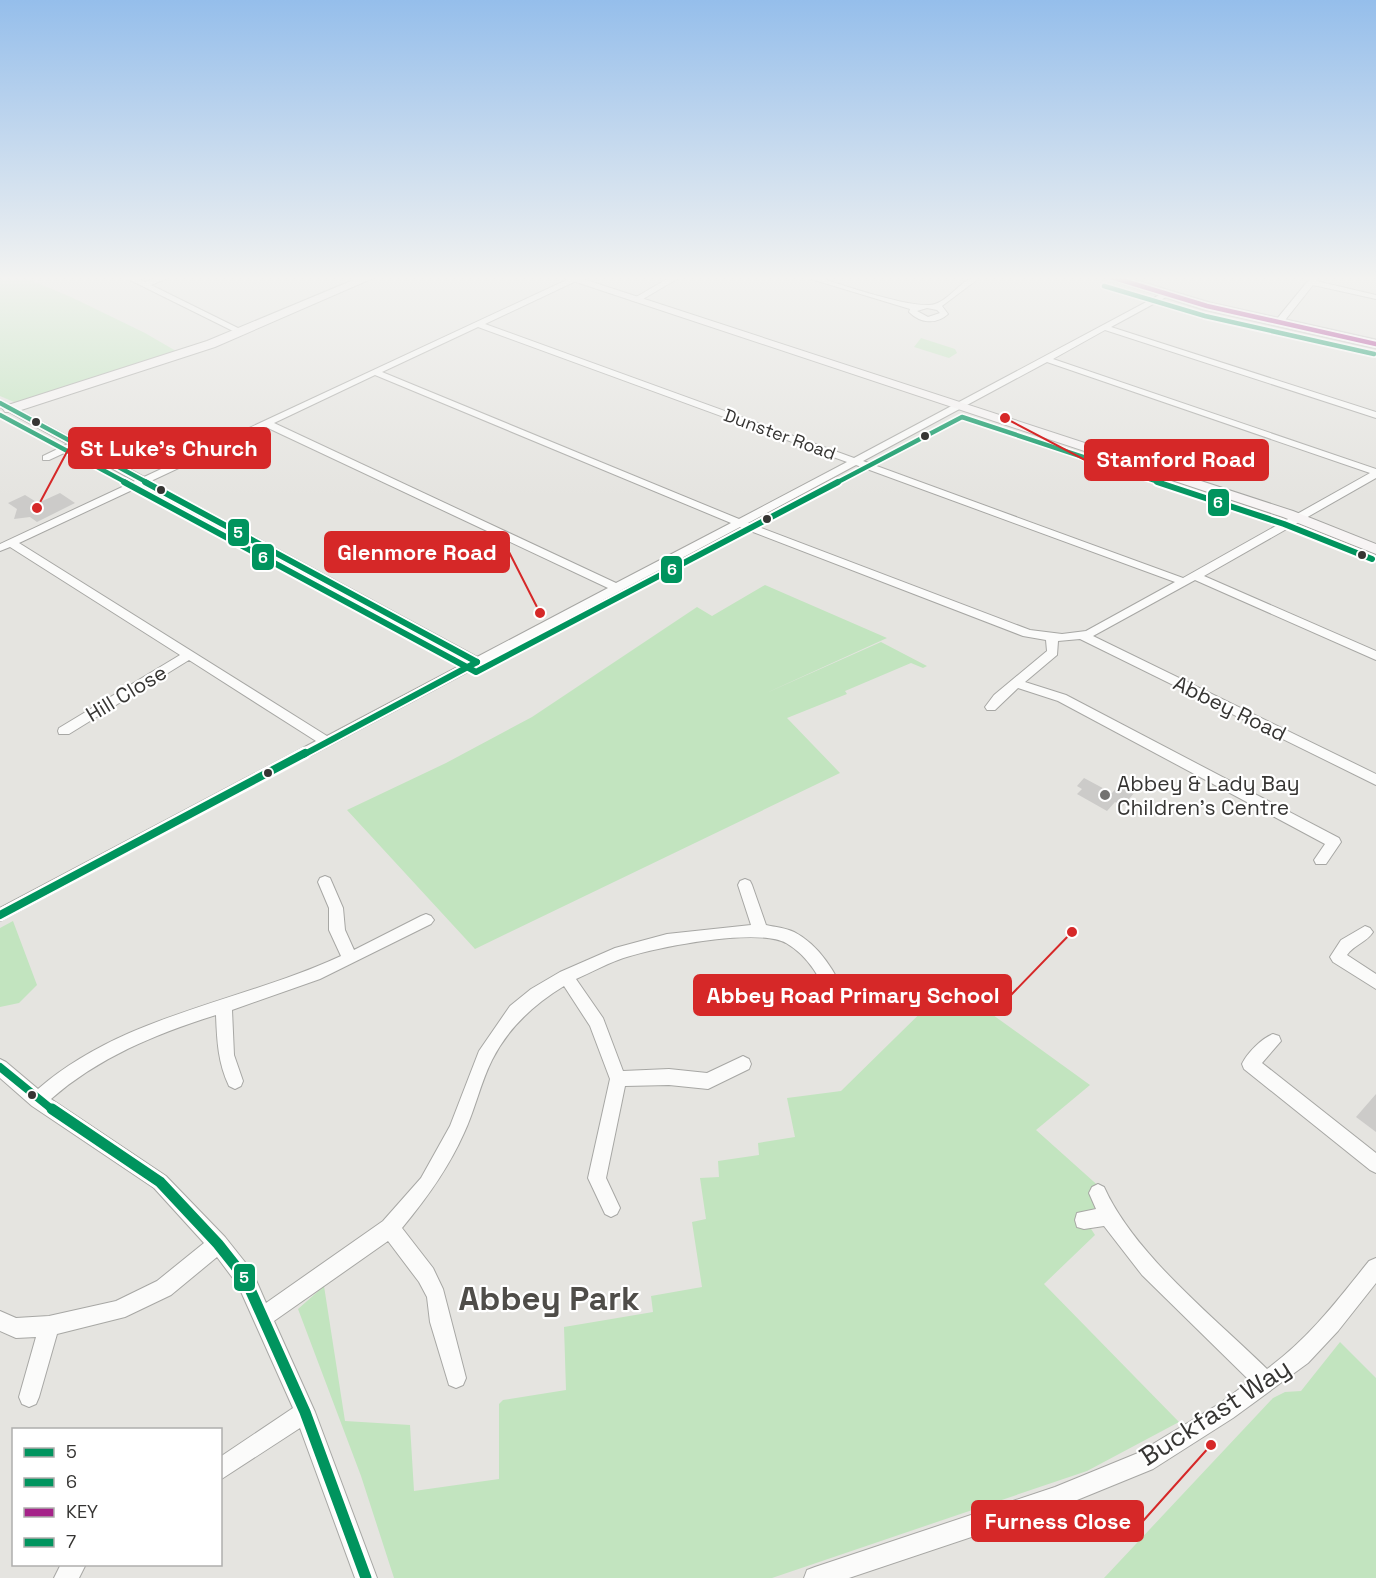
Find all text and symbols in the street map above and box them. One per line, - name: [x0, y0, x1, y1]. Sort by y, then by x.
- street label: Dunster Road: [721, 403, 839, 465]
- unlabelled marker: [30, 416, 42, 428]
- callout: St Luke's Church: [69, 428, 270, 468]
- unlabelled marker: [919, 430, 931, 442]
- text: St Luke's Church: [80, 434, 258, 462]
- callout: Stamford Road: [1085, 440, 1268, 480]
- text: Stamford Road: [1096, 445, 1256, 473]
- unlabelled marker: [155, 484, 167, 496]
- line badge: 6: [1207, 488, 1230, 517]
- text: 6: [1213, 492, 1223, 513]
- unlabelled marker: [761, 513, 773, 525]
- line badge: 5: [227, 518, 250, 547]
- text: 5: [233, 522, 243, 543]
- callout: Glenmore Road: [325, 532, 509, 572]
- text: Glenmore Road: [337, 538, 497, 566]
- line badge: 6: [251, 543, 275, 571]
- text: 6: [258, 547, 268, 568]
- unlabelled marker: [1356, 549, 1368, 561]
- line badge: 6: [660, 555, 683, 584]
- text: 6: [667, 559, 677, 580]
- street label: Hill Close: [81, 658, 171, 728]
- street label: Abbey Road: [1169, 669, 1291, 747]
- unlabelled marker: [262, 767, 274, 779]
- place label: Abbey & Lady Bay Children's Centre: [1117, 770, 1300, 821]
- marker: Abbey & Lady Bay Children's Centre: [1098, 788, 1112, 802]
- callout: Abbey Road Primary School: [694, 975, 1011, 1015]
- text: Abbey Road Primary School: [706, 981, 1000, 1009]
- unlabelled marker: [26, 1089, 38, 1101]
- line badge: 5: [233, 1263, 256, 1292]
- text: 5: [239, 1267, 249, 1288]
- district label: Abbey Park: [458, 1278, 640, 1320]
- street label: Buckfast Way: [1133, 1350, 1297, 1474]
- legend: [12, 1428, 222, 1566]
- text: 5: [66, 1440, 77, 1463]
- text: 6: [66, 1470, 77, 1493]
- text: KEY: [66, 1500, 98, 1523]
- callout: Furness Close: [972, 1501, 1143, 1541]
- text: Furness Close: [985, 1507, 1131, 1535]
- text: 7: [66, 1530, 76, 1553]

